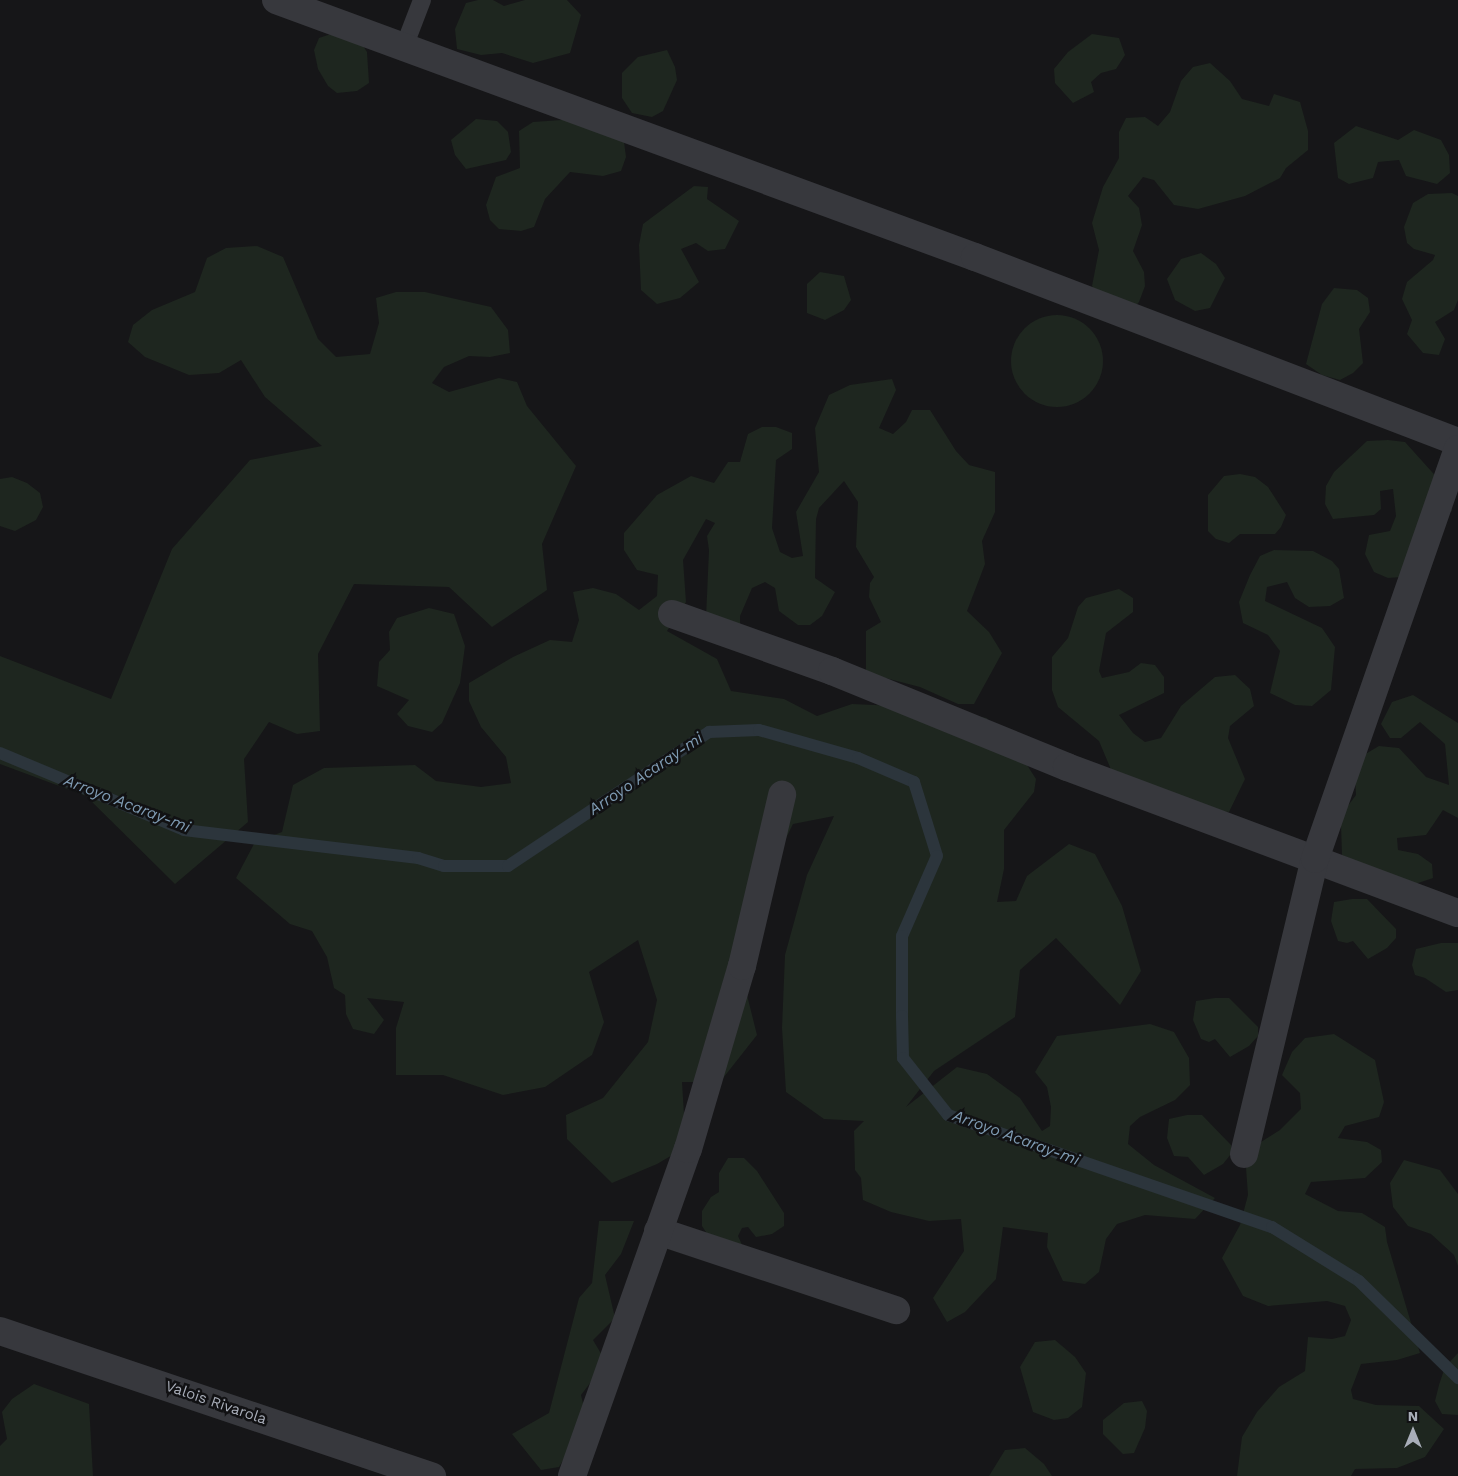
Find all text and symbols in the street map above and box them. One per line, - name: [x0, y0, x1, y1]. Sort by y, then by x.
- water label: Arroyo Acaray-mi: [585, 729, 707, 819]
- water label: Arroyo Acaray-mi: [61, 771, 193, 837]
- water label: Arroyo Acaray-mi: [950, 1106, 1082, 1170]
- street label: Valois Rivarola: [163, 1377, 269, 1429]
- north arrow: [1388, 1406, 1438, 1456]
- text: N: [1408, 1408, 1418, 1424]

